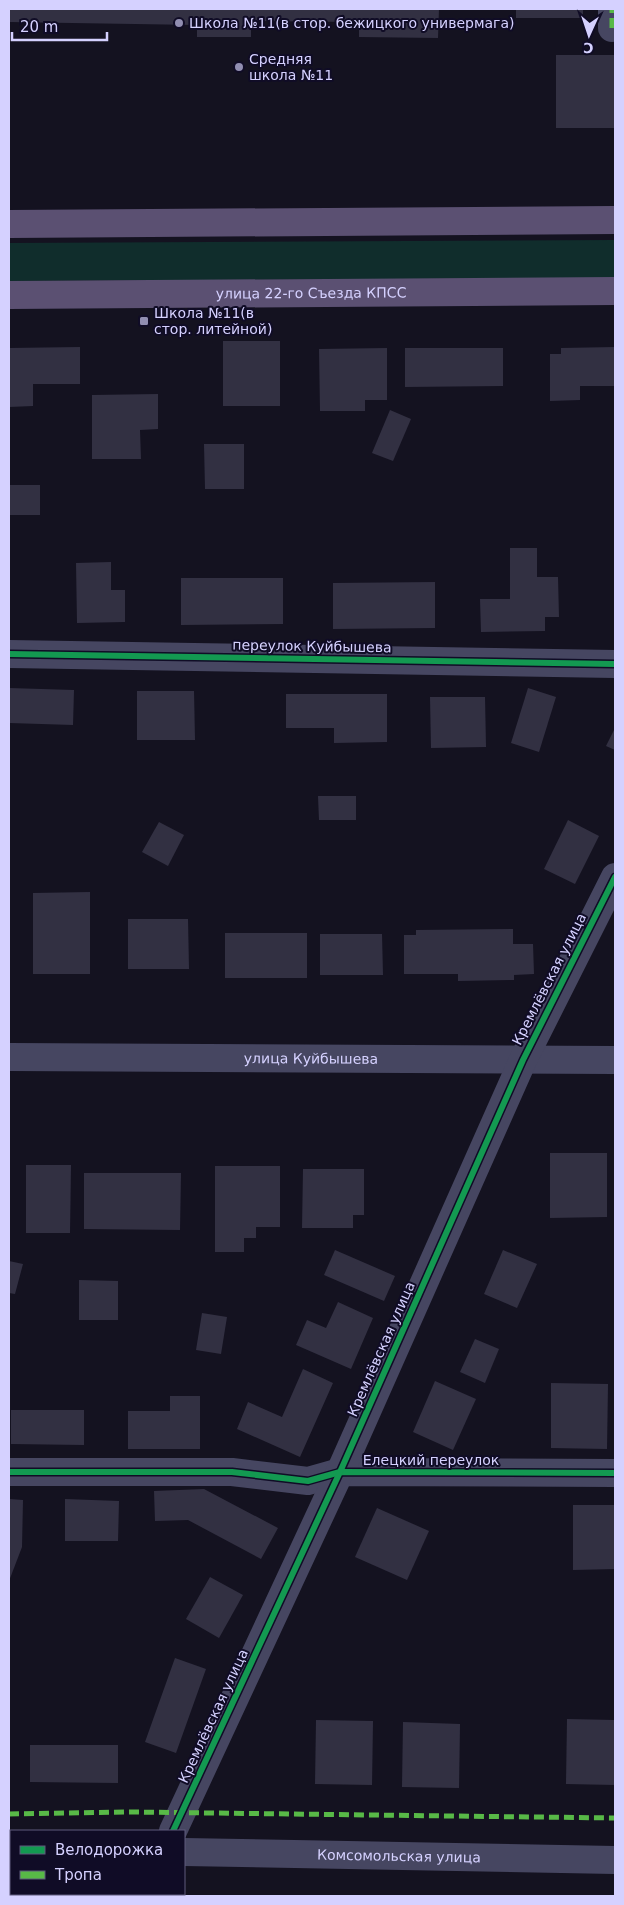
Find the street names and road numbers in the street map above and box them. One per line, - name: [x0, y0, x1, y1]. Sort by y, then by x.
- street label: улица 22-го Съезда КПСС: [216, 284, 407, 302]
- street label: переулок Куйбышева: [232, 637, 392, 655]
- street label: Кремлёвская улица: [509, 910, 589, 1048]
- street label: улица Куйбышева: [244, 1050, 378, 1067]
- street label: Кремлёвская улица: [344, 1279, 418, 1419]
- street label: Елецкий переулок: [363, 1452, 499, 1468]
- street label: Кремлёвская улица: [175, 1647, 251, 1785]
- street label: Комсомольская улица: [317, 1846, 481, 1866]

